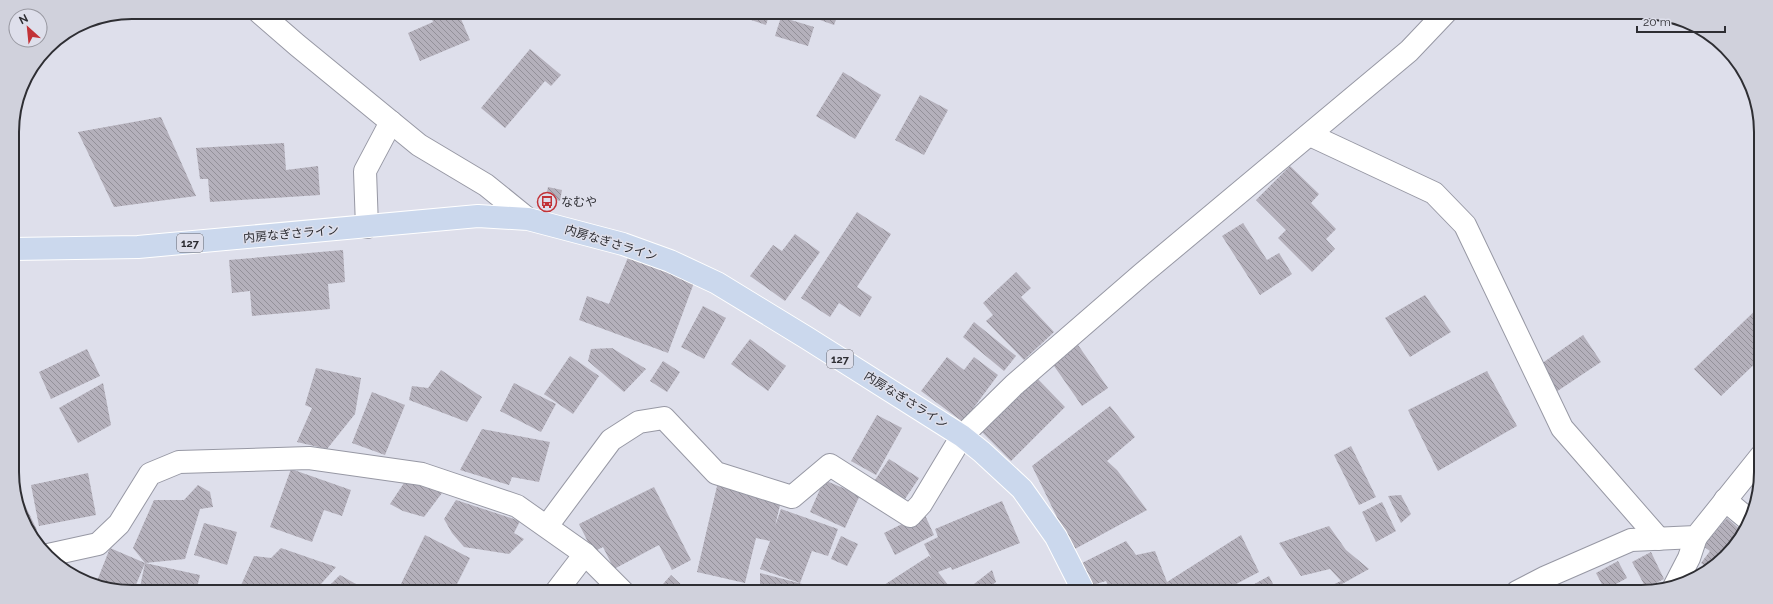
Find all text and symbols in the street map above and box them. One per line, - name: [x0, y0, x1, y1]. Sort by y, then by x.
- north arrow: [8, 8, 48, 48]
- scale bar: [1637, 8, 1725, 34]
- text: N: [17, 12, 30, 27]
- text: 20 m: [1643, 15, 1671, 29]
- bus stop icon: なむや: [536, 191, 558, 213]
- place label: なむや: [561, 195, 597, 209]
- street label: 内房なぎさライン: [563, 222, 659, 264]
- street label: 内房なぎさライン: [243, 223, 339, 245]
- road number: 127: [177, 234, 203, 252]
- road number: 127: [827, 350, 853, 368]
- street label: 内房なぎさライン: [862, 369, 950, 431]

